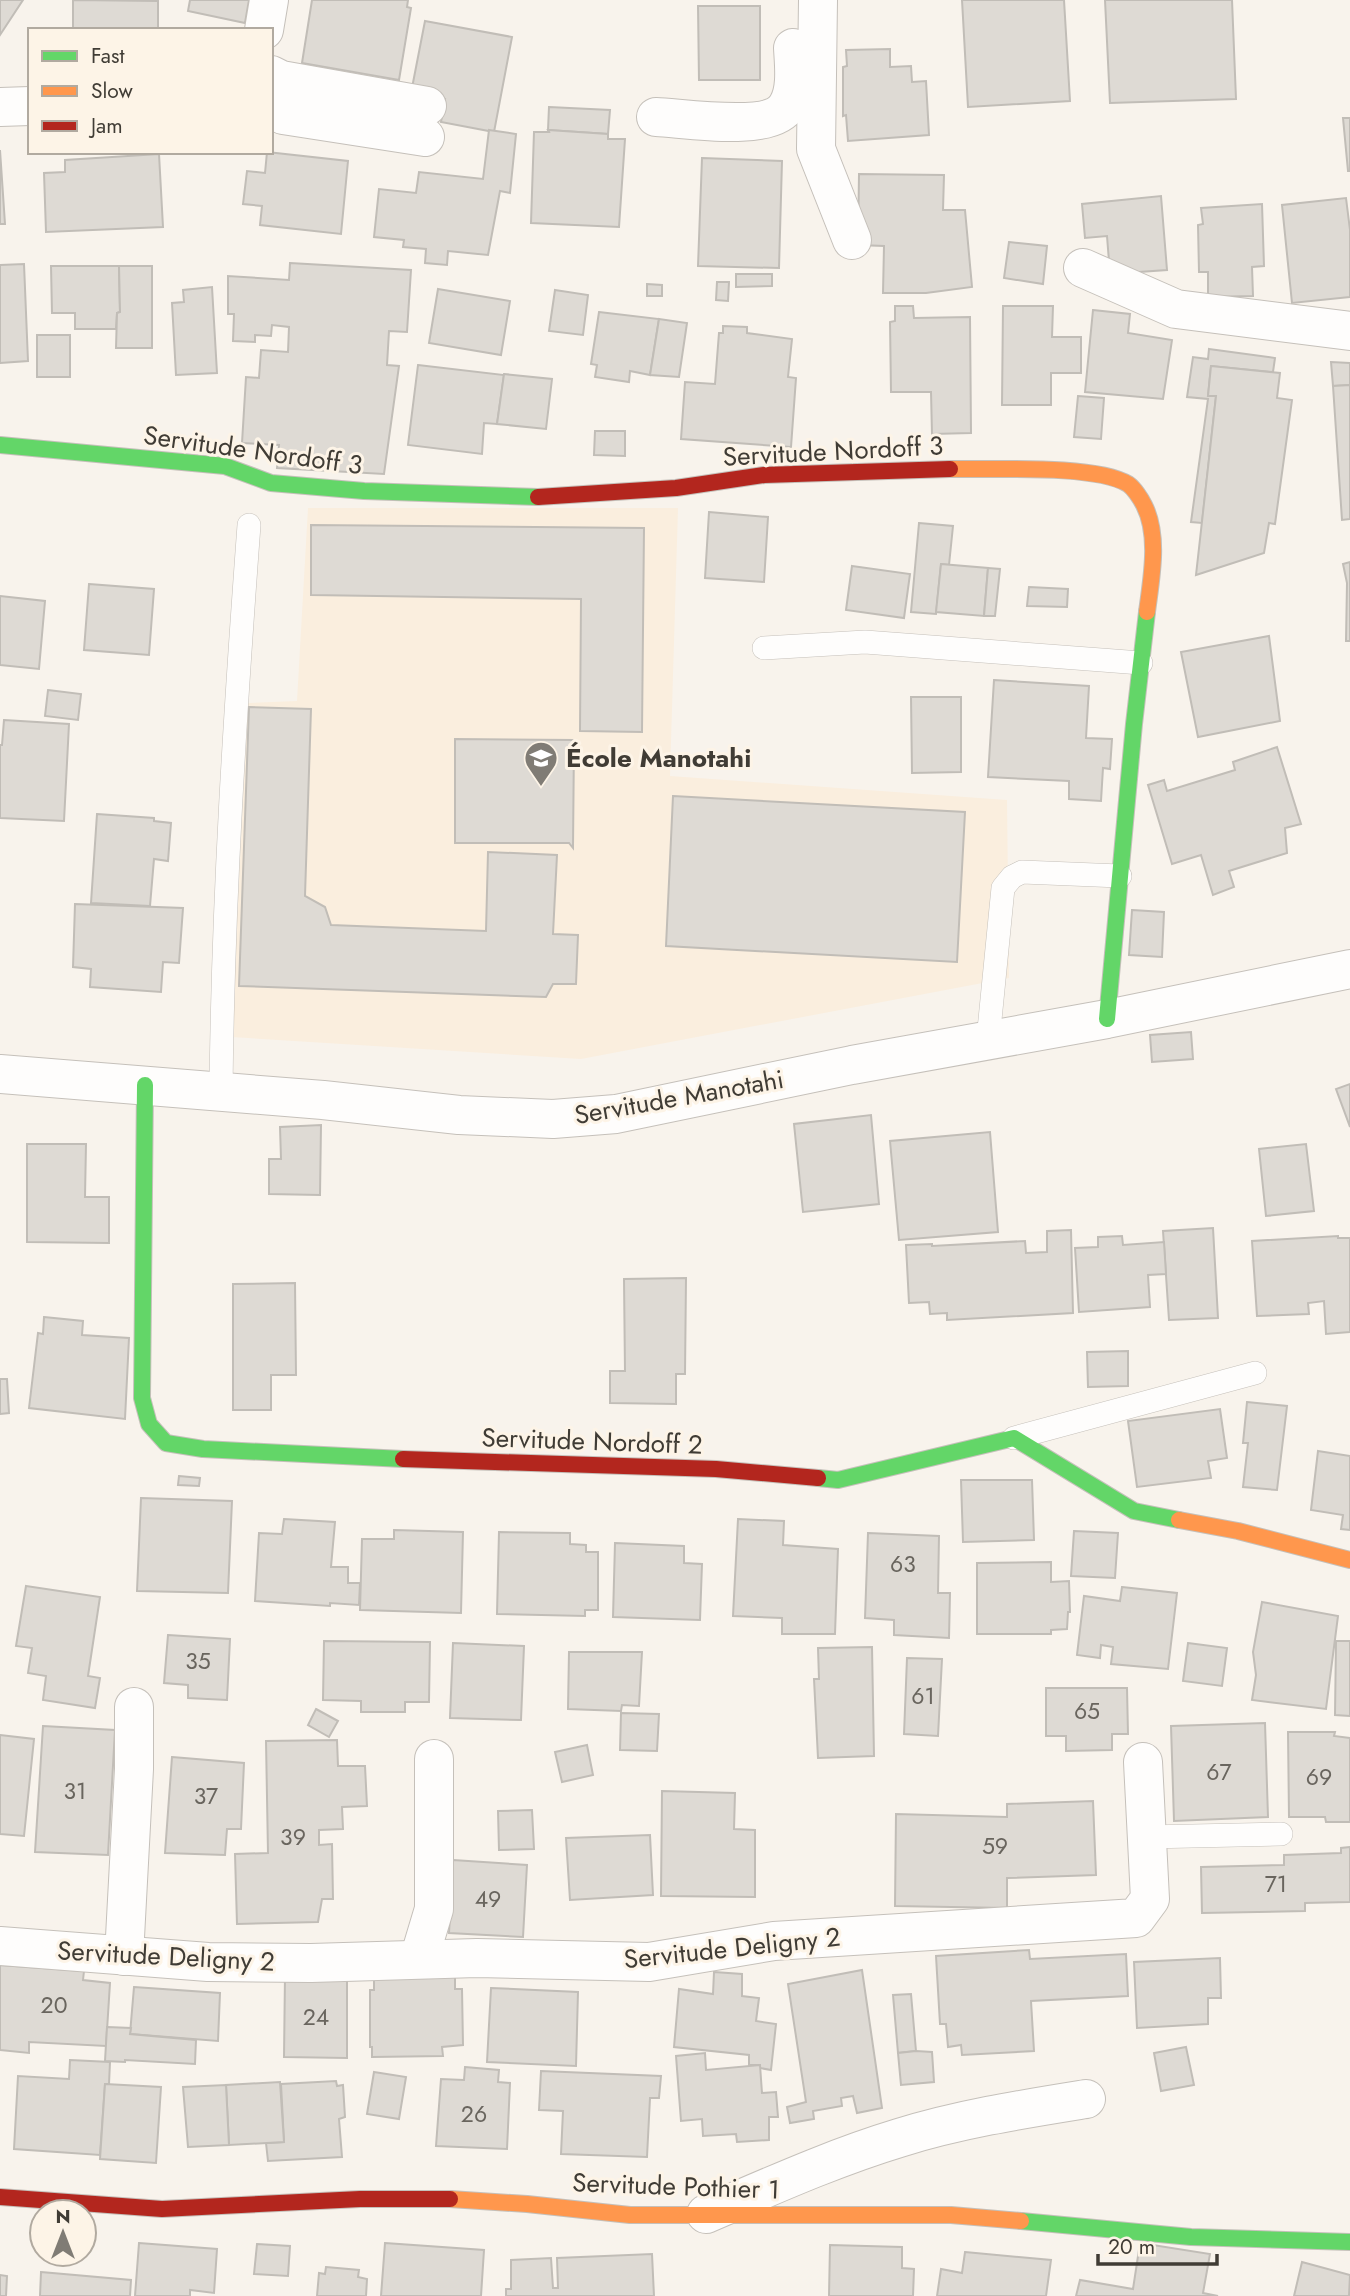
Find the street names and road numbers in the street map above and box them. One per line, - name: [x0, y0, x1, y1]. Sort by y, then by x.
- street label: Servitude Nordoff 3: [141, 416, 365, 484]
- street label: Servitude Nordoff 3: [722, 426, 944, 476]
- street label: Servitude Manotahi: [571, 1060, 787, 1134]
- street label: Servitude Nordoff 2: [481, 1418, 703, 1464]
- street label: Servitude Deligny 2: [622, 1918, 842, 1978]
- street label: Servitude Deligny 2: [56, 1931, 276, 1981]
- street label: Servitude Pothier 1: [572, 2163, 780, 2209]

